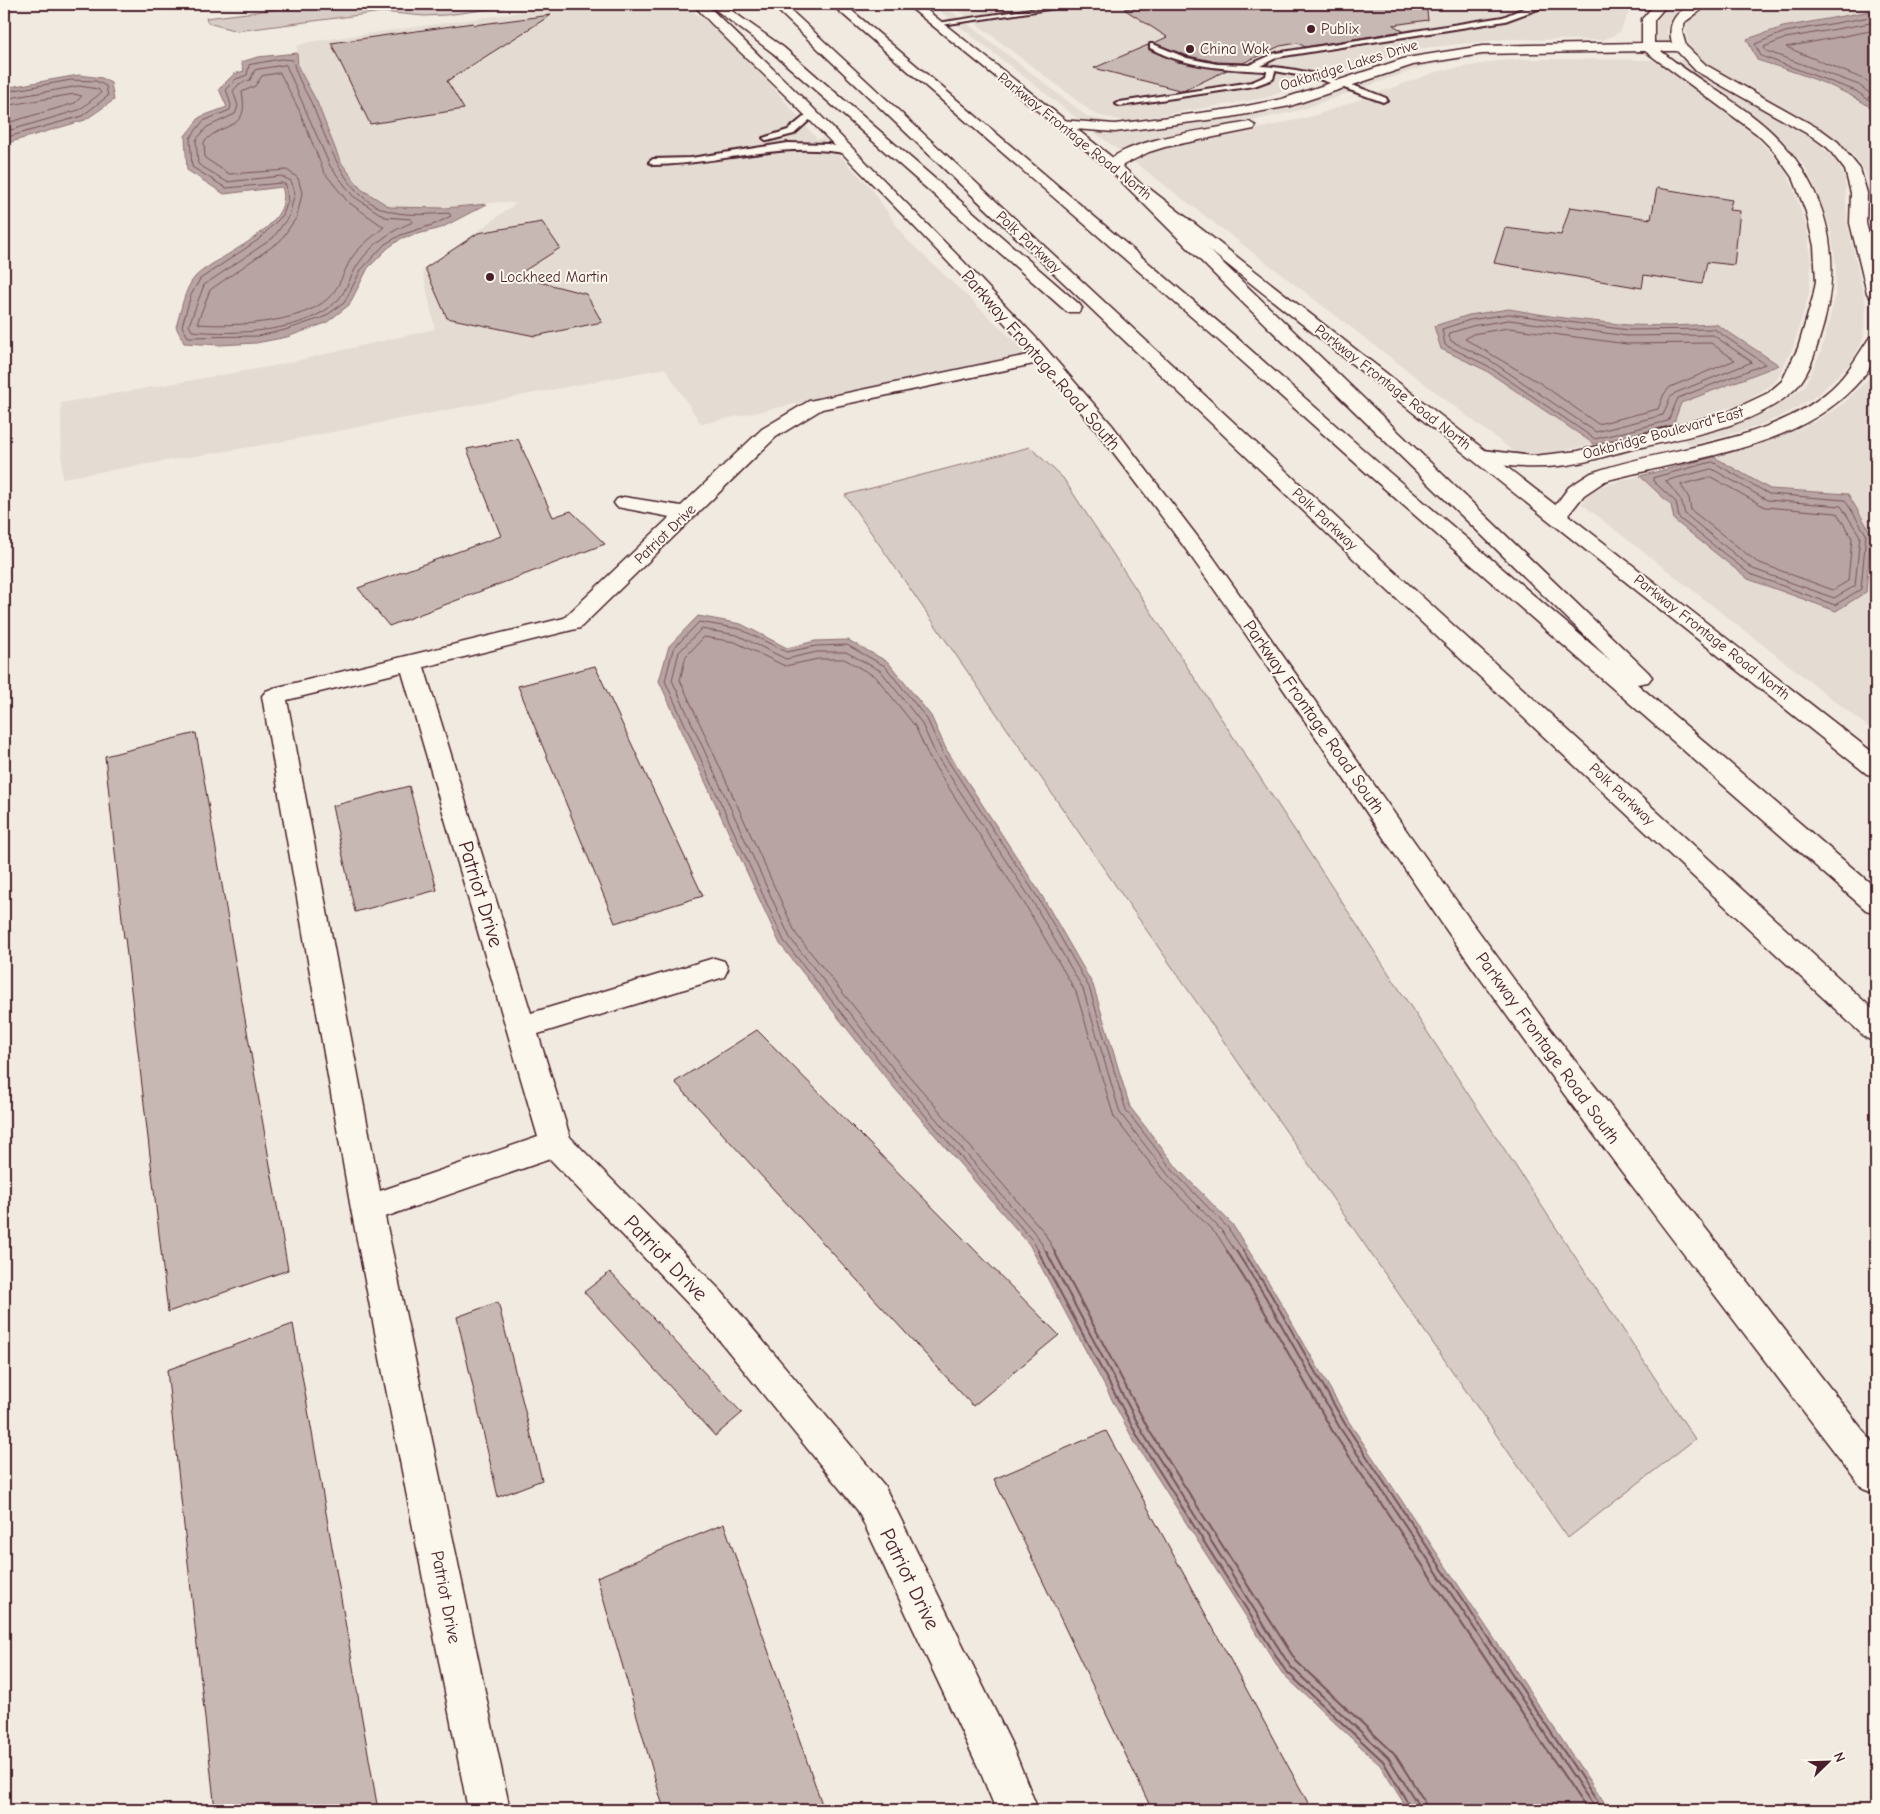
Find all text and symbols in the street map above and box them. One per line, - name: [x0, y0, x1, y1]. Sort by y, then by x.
- place label: Publix: [1321, 20, 1360, 38]
- marker: Publix: [1305, 23, 1317, 35]
- street label: Oakbridge Lakes Drive: [1278, 35, 1421, 95]
- place label: China Wok: [1200, 40, 1270, 58]
- marker: China Wok: [1184, 43, 1196, 55]
- street label: Parkway Frontage Road North: [994, 68, 1156, 204]
- street label: Polk Parkway: [992, 207, 1066, 277]
- street label: Parkway Frontage Road South: [957, 266, 1125, 455]
- place label: Lockheed Martin: [500, 268, 608, 286]
- marker: Lockheed Martin: [484, 271, 496, 283]
- street label: Parkway Frontage Road North: [1311, 320, 1475, 454]
- street label: Oakbridge Boulevard East: [1581, 403, 1746, 463]
- street label: Polk Parkway: [1288, 484, 1362, 554]
- street label: Patriot Drive: [630, 500, 700, 568]
- street label: Parkway Frontage Road North: [1630, 570, 1794, 704]
- street label: Parkway Frontage Road South: [1239, 616, 1389, 818]
- street label: Polk Parkway: [1585, 759, 1659, 829]
- street label: Patriot Drive: [453, 838, 509, 950]
- street label: Parkway Frontage Road South: [1471, 948, 1624, 1148]
- street label: Patriot Drive: [619, 1210, 713, 1306]
- street label: Patriot Drive: [875, 1524, 945, 1634]
- street label: Patriot Drive: [426, 1549, 465, 1645]
- north arrow: [1802, 1736, 1852, 1786]
- text: N: [1830, 1750, 1849, 1765]

